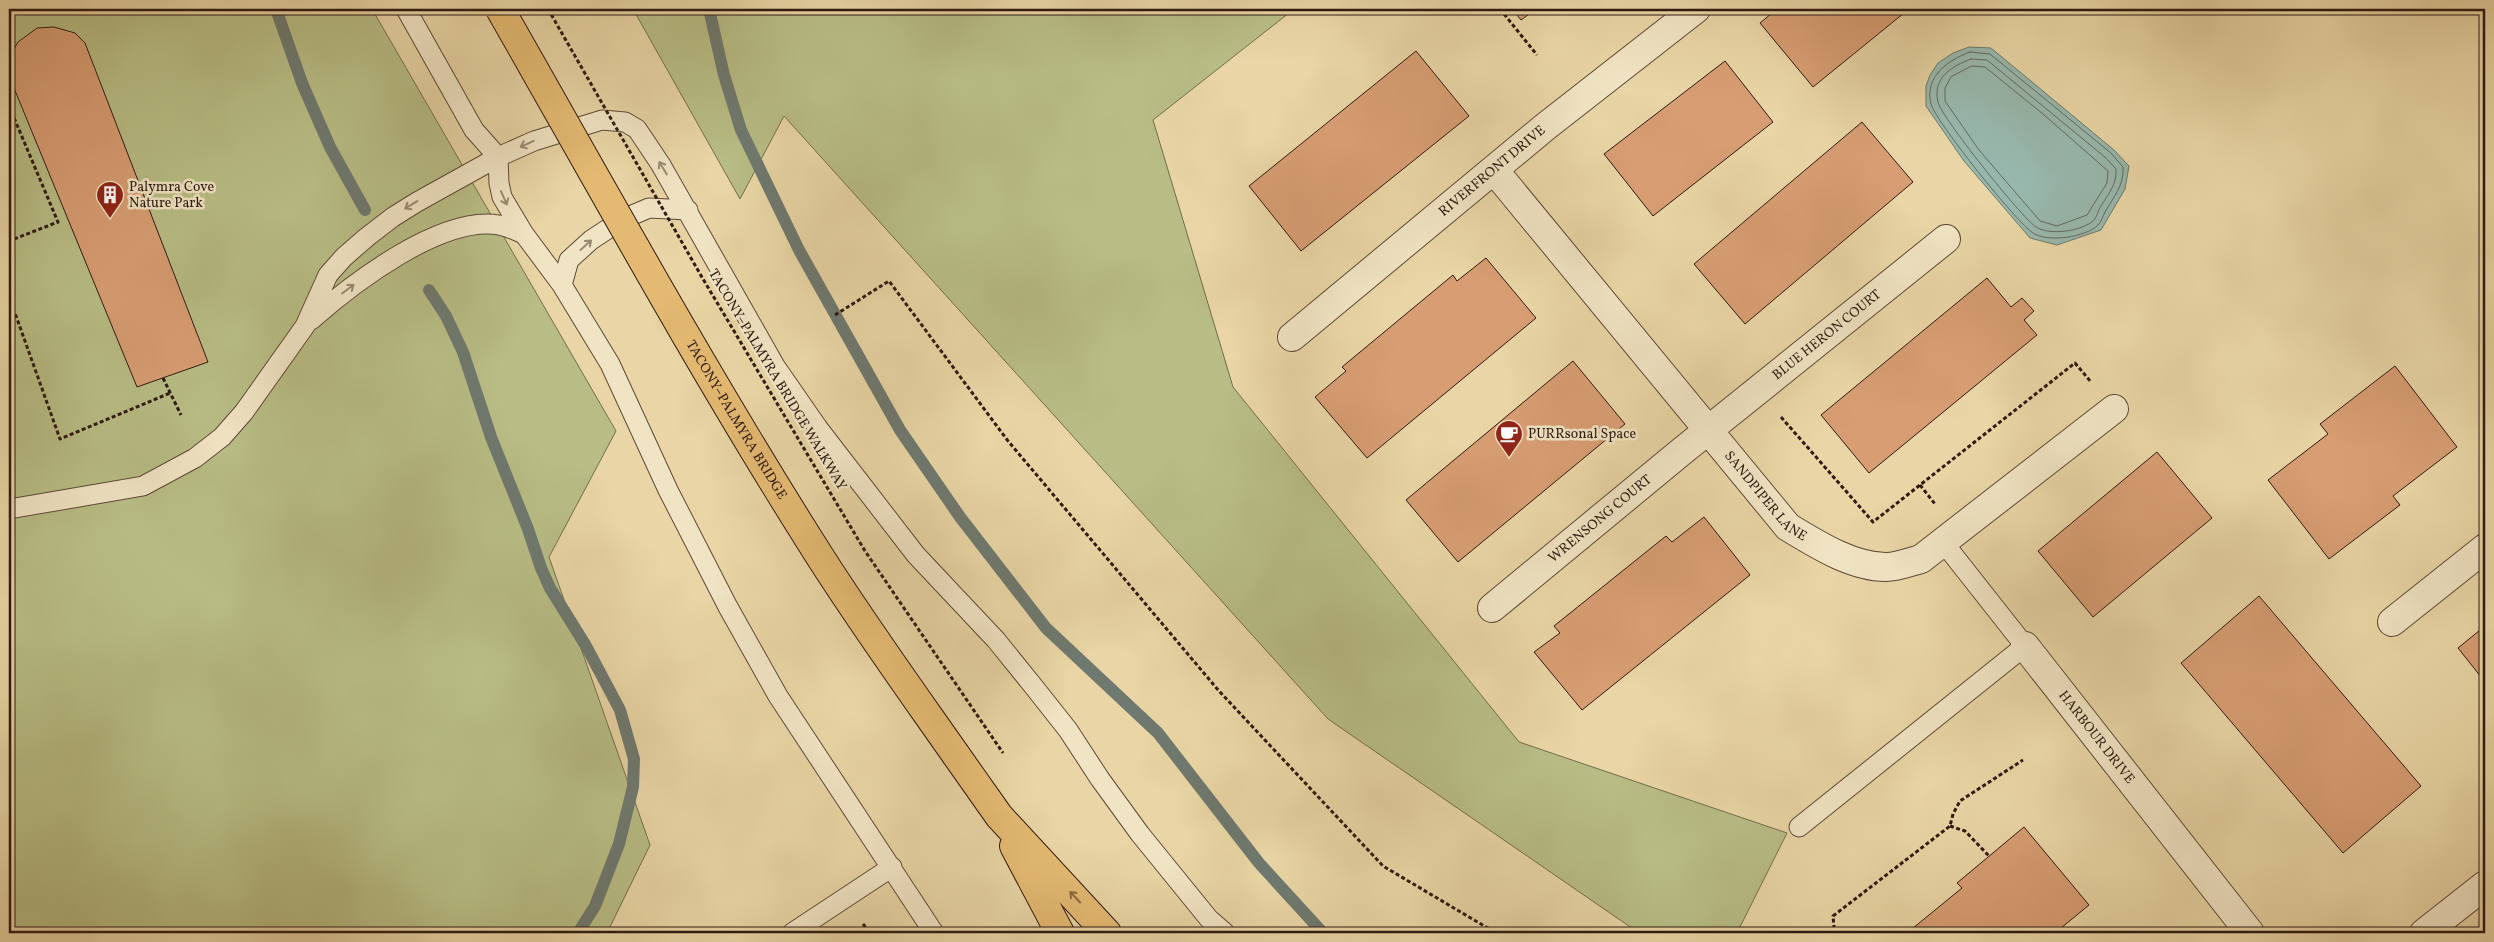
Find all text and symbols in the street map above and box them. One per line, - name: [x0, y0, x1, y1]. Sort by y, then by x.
- street label: RIVERFRONT DRIVE: [1435, 121, 1550, 221]
- one-way arrow: [520, 139, 535, 149]
- one-way arrow: [658, 162, 668, 176]
- place label: Palymra Cove Nature Park: [129, 178, 215, 213]
- building icon: Palymra Cove Nature Park: [95, 180, 125, 219]
- one-way arrow: [500, 190, 509, 205]
- one-way arrow: [405, 201, 419, 211]
- one-way arrow: [579, 239, 592, 251]
- street label: TACONY–PALMYRA BRIDGE WALKWAY: [704, 266, 850, 494]
- one-way arrow: [341, 284, 355, 294]
- street label: BLUE HERON COURT: [1768, 285, 1885, 384]
- street label: TACONY–PALMYRA BRIDGE: [684, 337, 790, 503]
- cafe icon: PURRsonal Space: [1494, 419, 1524, 458]
- place label: PURRsonal Space: [1528, 425, 1636, 444]
- street label: SANDPIPER LANE: [1720, 447, 1811, 546]
- street label: WRENSONG COURT: [1544, 470, 1656, 567]
- street label: HARBOUR DRIVE: [2054, 687, 2139, 788]
- one-way arrow: [1069, 891, 1081, 903]

